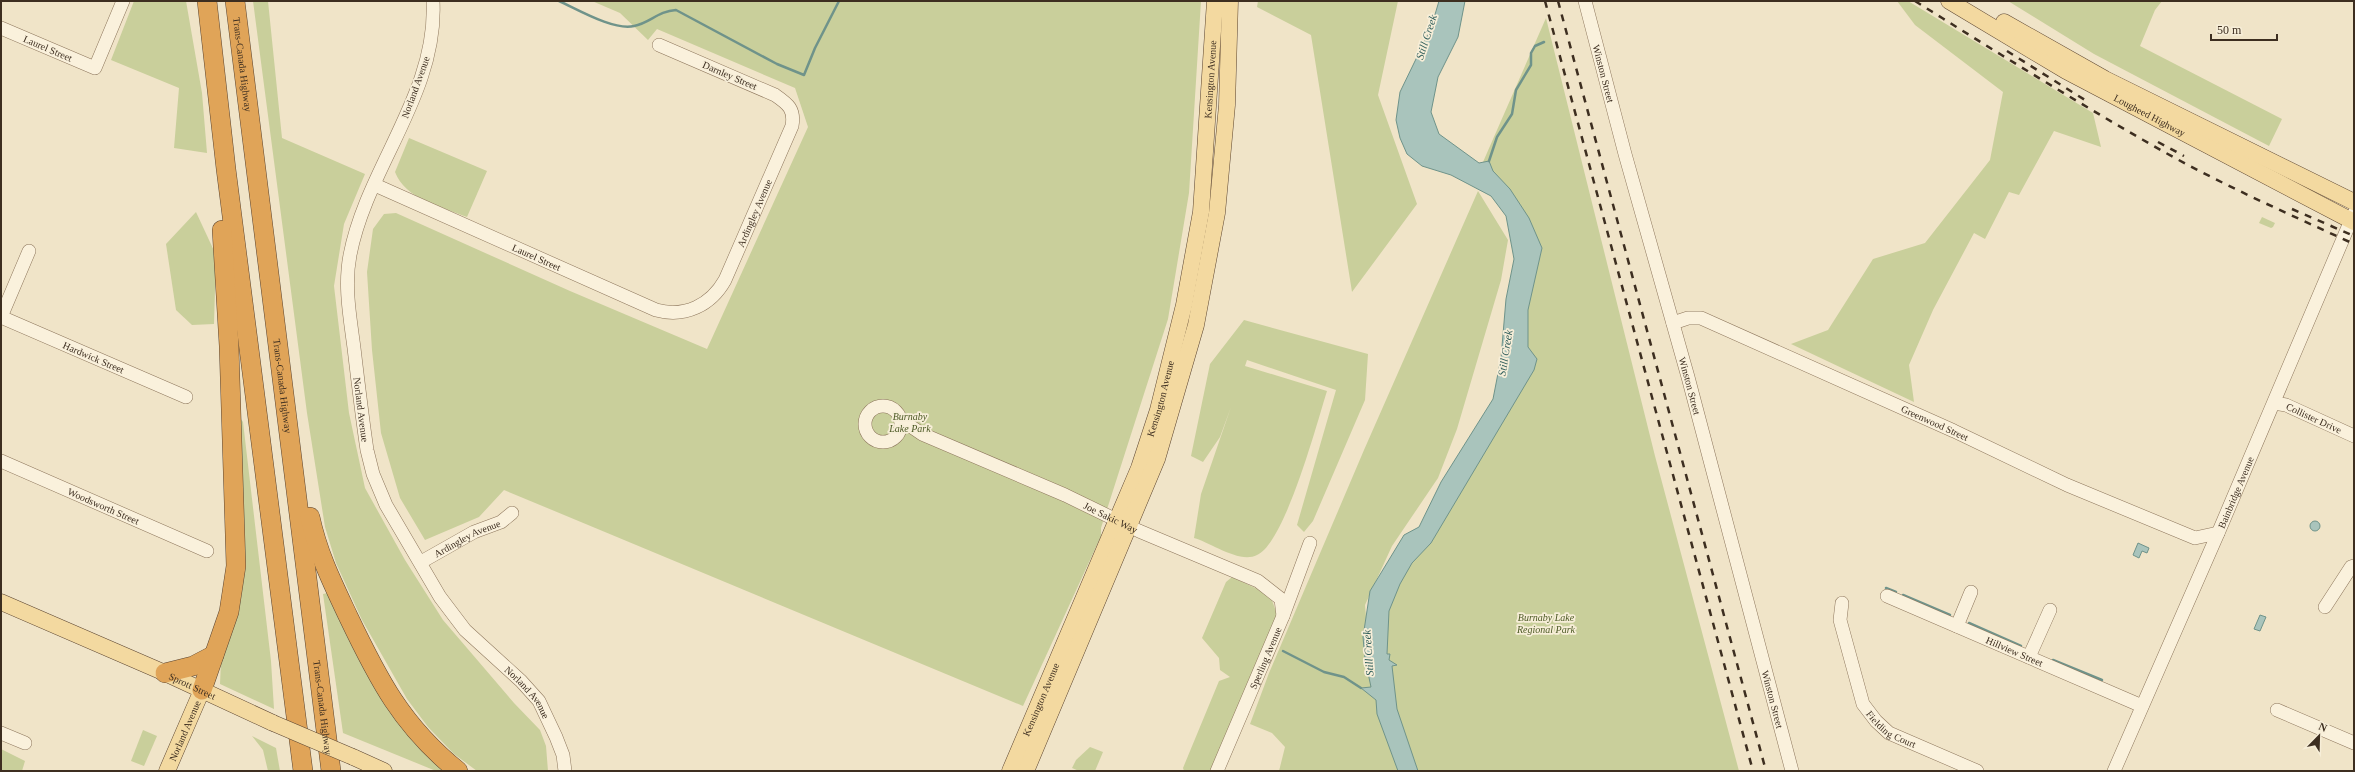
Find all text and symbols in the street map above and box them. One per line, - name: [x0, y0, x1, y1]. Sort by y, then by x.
- water label: Still Creek: [1413, 12, 1439, 61]
- scale bar: [2211, 16, 2277, 42]
- street label: Trans-Canada Highway: [231, 17, 254, 112]
- text: 50 m: [2217, 23, 2242, 37]
- street label: Laurel Street: [22, 33, 74, 64]
- street label: Kensington Avenue: [1202, 39, 1218, 119]
- street label: Winston Street: [1591, 44, 1616, 104]
- street label: Norland Avenue: [399, 54, 432, 120]
- street label: Darnley Street: [701, 59, 759, 92]
- street label: Lougheed Highway: [2112, 92, 2187, 139]
- street label: Ardingley Avenue: [735, 177, 774, 249]
- street label: Laurel Street: [511, 242, 563, 273]
- water label: Still Creek: [1495, 328, 1515, 377]
- street label: Trans-Canada Highway: [271, 338, 294, 434]
- street label: Hardwick Street: [61, 340, 126, 376]
- street label: Winston Street: [1677, 356, 1703, 416]
- street label: Kensington Avenue: [1145, 359, 1176, 438]
- street label: Norland Avenue: [351, 377, 371, 443]
- street label: Collister Drive: [2284, 401, 2344, 436]
- street label: Greenwood Street: [1899, 403, 1970, 443]
- park label: Burnaby Lake Park: [888, 411, 931, 434]
- street label: Bainbridge Avenue: [2216, 454, 2256, 530]
- street label: Woodsworth Street: [66, 486, 141, 527]
- street label: Joe Sakic Way: [1082, 500, 1139, 535]
- street label: Ardingley Avenue: [432, 518, 502, 560]
- park label: Burnaby Lake Regional Park: [1516, 612, 1576, 635]
- street label: Sperling Avenue: [1248, 625, 1284, 691]
- water label: Still Creek: [1360, 628, 1376, 677]
- street label: Hillview Street: [1984, 634, 2045, 669]
- street label: Trans-Canada Highway: [311, 660, 334, 755]
- street label: Kensington Avenue: [1021, 661, 1062, 738]
- street label: Norland Avenue: [502, 664, 552, 721]
- street label: Winston Street: [1760, 669, 1785, 730]
- street label: Sprott Street: [167, 671, 218, 702]
- street label: Norland Avenue: [167, 698, 203, 763]
- street label: Fielding Court: [1864, 708, 1918, 750]
- north arrow: [2299, 716, 2339, 756]
- text: N: [2317, 720, 2329, 734]

